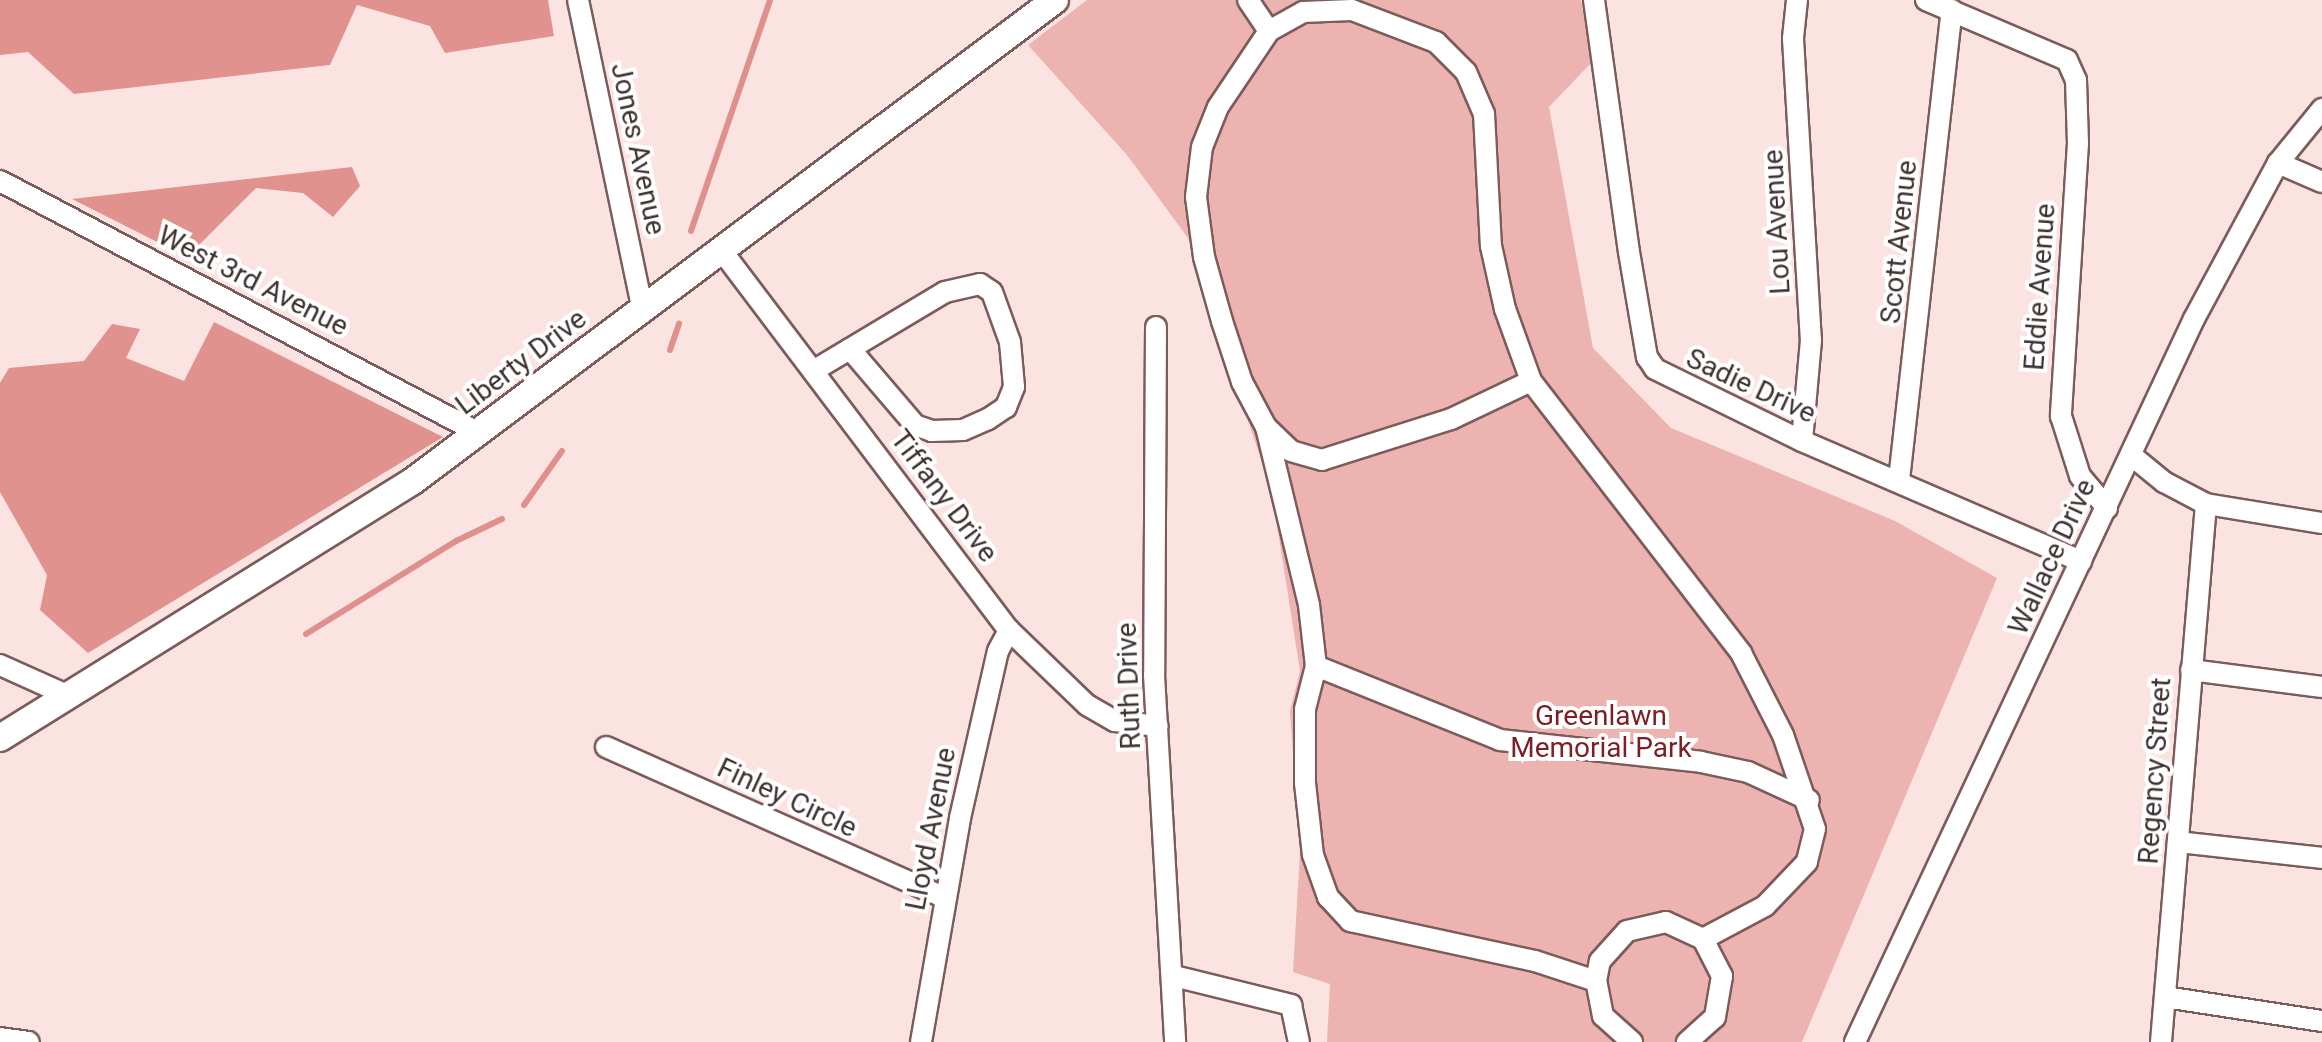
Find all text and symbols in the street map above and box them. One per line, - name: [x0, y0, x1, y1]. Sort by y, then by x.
- street label: Jones Avenue: [603, 60, 673, 238]
- street label: Lou Avenue: [1756, 149, 1798, 295]
- street label: Scott Avenue: [1874, 159, 1924, 325]
- street label: Eddie Avenue: [2017, 202, 2063, 372]
- street label: West 3rd Avenue: [152, 219, 354, 343]
- street label: Liberty Drive: [449, 302, 593, 422]
- street label: Sadie Drive: [1681, 341, 1821, 431]
- street label: Tiffany Drive: [883, 423, 1005, 569]
- street label: Wallace Drive: [2001, 474, 2103, 640]
- street label: Ruth Drive: [1110, 622, 1148, 750]
- street label: Regency Street: [2132, 677, 2178, 865]
- park label: Greenlawn Memorial Park: [1510, 699, 1692, 765]
- street label: Lloyd Avenue: [899, 745, 963, 913]
- street label: Finley Circle: [712, 751, 862, 845]

